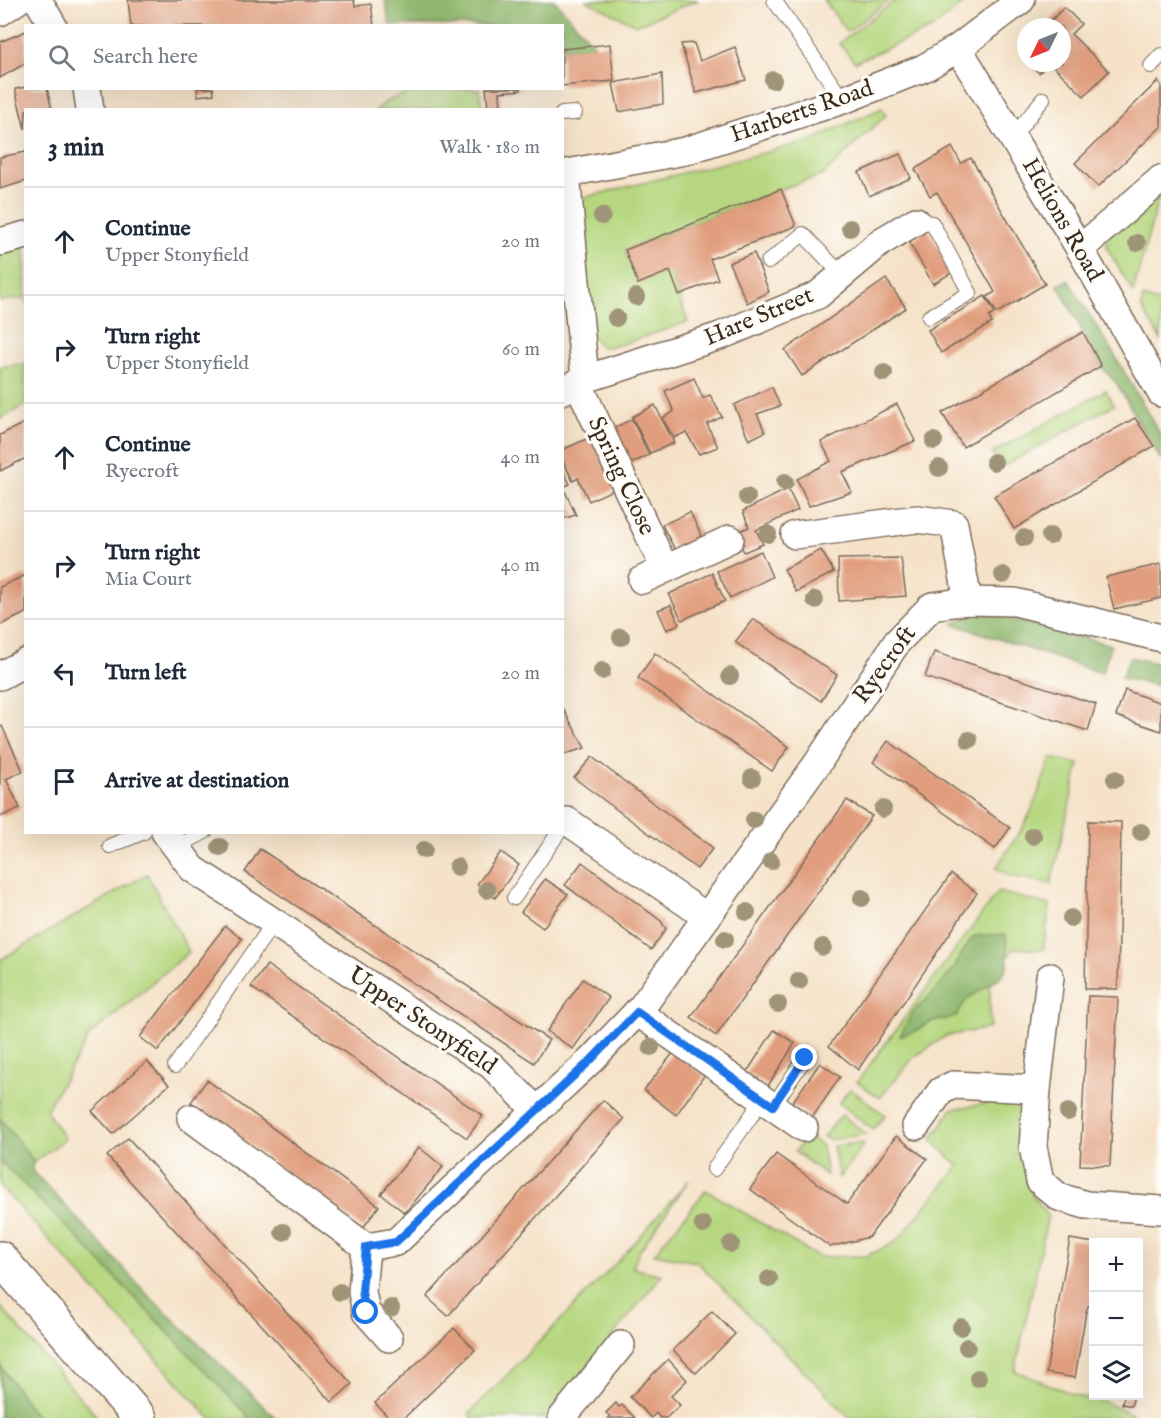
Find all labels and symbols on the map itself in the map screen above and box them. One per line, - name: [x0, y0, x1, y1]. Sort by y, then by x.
- north arrow: [1017, 18, 1071, 72]
- street label: Harberts Road: [727, 73, 877, 151]
- street label: Helions Road: [1014, 153, 1110, 288]
- street label: Hare Street: [700, 280, 818, 354]
- street label: Spring Close: [580, 412, 662, 540]
- street label: Ryecroft: [846, 620, 924, 710]
- street label: Upper Stonyfield: [342, 960, 502, 1082]
- route end: [791, 1044, 817, 1070]
- route start: [352, 1298, 378, 1324]

